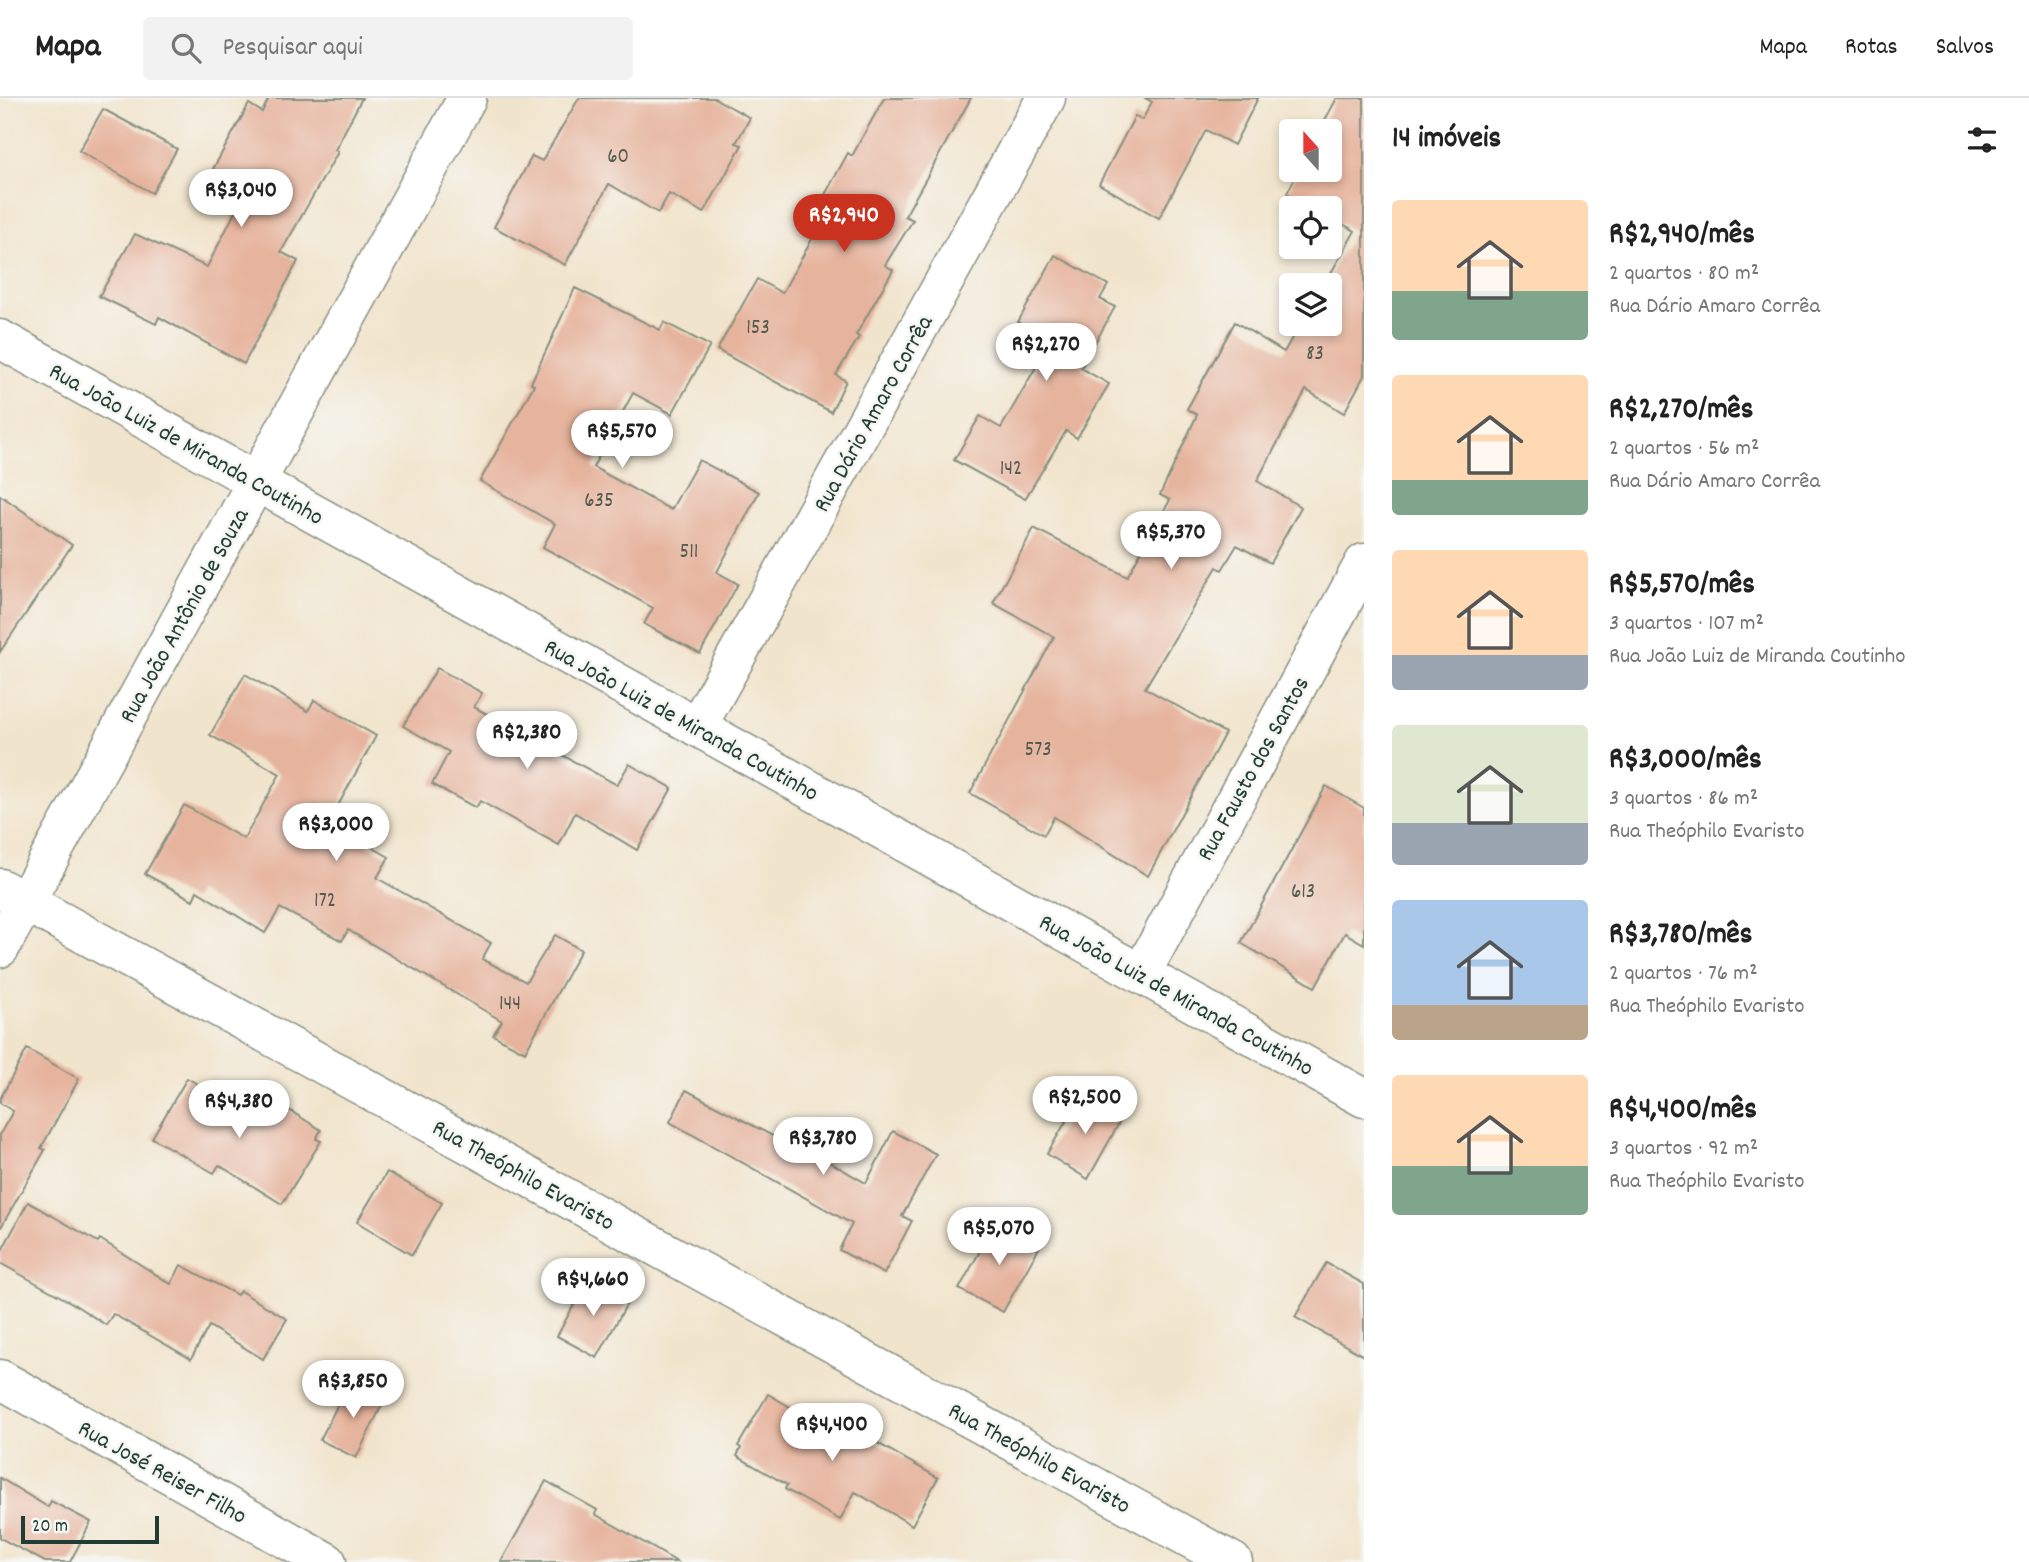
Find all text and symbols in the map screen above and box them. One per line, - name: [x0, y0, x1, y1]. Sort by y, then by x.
- search box: [143, 17, 633, 80]
- text: Mapa: [35, 25, 101, 72]
- icon: search: [167, 29, 205, 67]
- text: Pesquisar aqui: [223, 30, 363, 67]
- text: Mapa: [1759, 31, 1807, 65]
- text: Rotas: [1845, 31, 1898, 65]
- text: Salvos: [1936, 31, 1994, 65]
- north arrow: [1279, 119, 1342, 182]
- map controls: [1279, 119, 1342, 336]
- text: 14 imóveis: [1392, 119, 1501, 162]
- icon: filters: [1963, 121, 2001, 159]
- house number: 60: [607, 143, 629, 173]
- pin: R$3,040: [176, 170, 306, 229]
- text: R$3,040: [205, 175, 277, 208]
- pin: R$2,940: [779, 194, 909, 254]
- button: locate: [1279, 196, 1342, 259]
- text: R$2,940: [809, 200, 879, 233]
- text: R$2,940/mês: [1609, 215, 1755, 258]
- icon: home: [1448, 228, 1532, 312]
- text: 2 quartos · 80 m²: [1609, 258, 1759, 291]
- button: layers: [1279, 273, 1342, 336]
- text: Rua Dário Amaro Corrêa: [1609, 291, 1820, 324]
- street label: Rua Dário Amaro Corrêa: [806, 309, 943, 519]
- house number: 153: [746, 314, 770, 344]
- pin: R$2,270: [981, 324, 1111, 383]
- text: R$2,270: [1012, 329, 1080, 362]
- house number: 83: [1306, 340, 1324, 370]
- street label: Rua João Luiz de Miranda Coutinho: [42, 356, 329, 536]
- text: R$2,270/mês: [1609, 390, 1753, 433]
- icon: home: [1448, 403, 1532, 487]
- pin: R$5,570: [557, 410, 687, 470]
- text: R$5,570: [587, 416, 657, 449]
- text: 2 quartos · 56 m²: [1609, 433, 1759, 466]
- house number: 142: [1000, 455, 1022, 485]
- text: Rua Dário Amaro Corrêa: [1609, 466, 1820, 499]
- house number: 635: [584, 487, 614, 517]
- street label: Rua João Antônio de Souza: [112, 502, 259, 730]
- pin: R$5,370: [1106, 512, 1236, 571]
- text: R$5,370: [1136, 517, 1206, 550]
- house number: 511: [680, 538, 698, 568]
- text: R$5,570/mês: [1609, 565, 1755, 608]
- icon: home: [1448, 578, 1532, 662]
- text: 3 quartos · 107 m²: [1609, 608, 1764, 641]
- street label: Rua João Luiz de Miranda Coutinho: [537, 632, 824, 812]
- text: Rua João Luiz de Miranda Coutinho: [1609, 641, 1906, 674]
- street label: Rua Fausto dos Santos: [1190, 671, 1320, 868]
- pin: R$2,380: [462, 712, 592, 771]
- text: R$2,380: [492, 717, 562, 750]
- house number: 573: [1024, 736, 1052, 766]
- text: R$3,000/mês: [1609, 740, 1762, 783]
- icon: home: [1448, 753, 1532, 837]
- text: 3 quartos · 86 m²: [1609, 783, 1758, 816]
- pin: R$3,000: [271, 804, 401, 863]
- text: R$3,000: [298, 809, 374, 842]
- text: Rua Theóphilo Evaristo: [1609, 816, 1805, 849]
- house number: 613: [1291, 878, 1315, 908]
- house number: 172: [314, 887, 336, 917]
- street label: Rua João Luiz de Miranda Coutinho: [1032, 907, 1319, 1087]
- text: R$3,780/mês: [1609, 915, 1752, 958]
- icon: home: [1448, 928, 1532, 1012]
- text: 2 quartos · 76 m²: [1609, 958, 1758, 991]
- house number: 144: [499, 990, 521, 1020]
- text: Rua Theóphilo Evaristo: [1609, 991, 1805, 1024]
- pin: R$2,500: [1020, 1076, 1150, 1136]
- pin: R$4,380: [174, 1080, 304, 1140]
- text: R$2,500: [1048, 1082, 1122, 1115]
- text: R$4,380: [205, 1086, 273, 1119]
- text: R$4,400/mês: [1609, 1090, 1757, 1133]
- icon: home: [1448, 1103, 1532, 1187]
- street label: Rua Theóphilo Evaristo: [425, 1112, 620, 1241]
- pin: R$3,780: [758, 1118, 888, 1177]
- text: R$3,780: [789, 1123, 857, 1156]
- text: 3 quartos · 92 m²: [1609, 1133, 1758, 1166]
- text: Rua Theóphilo Evaristo: [1609, 1166, 1805, 1199]
- pin: R$5,070: [934, 1208, 1064, 1267]
- text: R$5,070: [963, 1213, 1035, 1246]
- pin: R$4,660: [528, 1258, 658, 1318]
- text: R$4,660: [557, 1264, 629, 1297]
- pin: R$3,850: [288, 1360, 418, 1420]
- text: R$3,850: [318, 1366, 388, 1399]
- street label: Rua Theóphilo Evaristo: [941, 1395, 1136, 1524]
- pin: R$4,400: [767, 1404, 897, 1463]
- text: R$4,400: [796, 1409, 868, 1442]
- street label: Rua José Reiser Filho: [71, 1413, 252, 1534]
- scale bar: [21, 1513, 159, 1545]
- text: 20 m: [32, 1514, 68, 1541]

